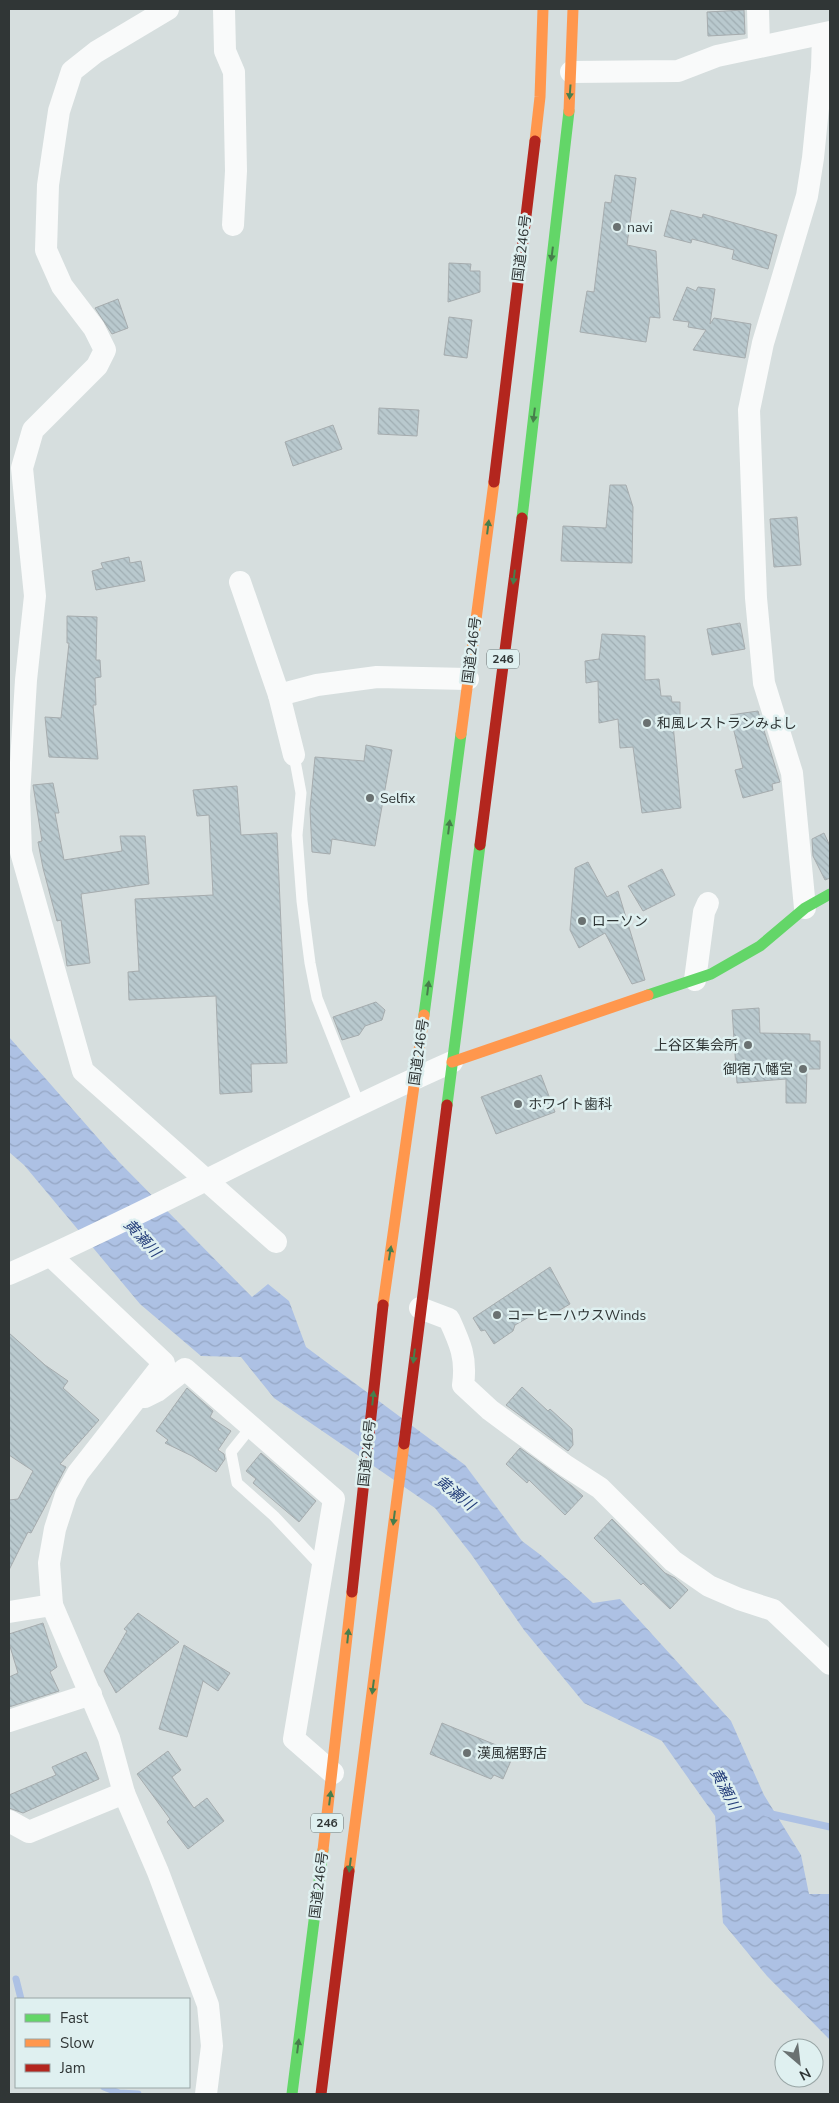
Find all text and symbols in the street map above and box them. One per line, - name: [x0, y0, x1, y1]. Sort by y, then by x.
- one-way arrow: [566, 85, 574, 101]
- street label: 国道246号: [508, 213, 536, 283]
- place label: navi: [627, 218, 653, 237]
- marker: navi: [611, 221, 623, 233]
- one-way arrow: [548, 246, 556, 262]
- one-way arrow: [530, 408, 538, 424]
- one-way arrow: [484, 518, 492, 534]
- one-way arrow: [510, 569, 518, 585]
- street label: 国道246号: [458, 615, 486, 685]
- road number: 246: [487, 650, 519, 669]
- place label: 和風レストランみよし: [657, 714, 797, 733]
- marker: 和風レストランみよし: [641, 717, 653, 729]
- place label: Selfix: [380, 789, 416, 808]
- marker: Selfix: [364, 792, 376, 804]
- one-way arrow: [445, 818, 453, 834]
- place label: ローソン: [592, 912, 648, 931]
- marker: ローソン: [576, 915, 588, 927]
- one-way arrow: [424, 980, 432, 996]
- street label: 国道246号: [405, 1017, 433, 1087]
- place label: 上谷区集会所: [654, 1036, 738, 1055]
- marker: 上谷区集会所: [742, 1039, 754, 1051]
- place label: 御宿八幡宮: [723, 1060, 793, 1079]
- marker: 御宿八幡宮: [797, 1063, 809, 1075]
- place label: ホワイト歯科: [528, 1095, 612, 1114]
- marker: ホワイト歯科: [512, 1098, 524, 1110]
- water label: 黄瀬川: [119, 1215, 166, 1263]
- one-way arrow: [386, 1244, 394, 1260]
- place label: コーヒーハウスWinds: [507, 1306, 646, 1325]
- marker: コーヒーハウスWinds: [491, 1309, 503, 1321]
- one-way arrow: [410, 1349, 418, 1365]
- one-way arrow: [369, 1390, 377, 1406]
- street label: 国道246号: [354, 1419, 380, 1487]
- water label: 黄瀬川: [431, 1471, 480, 1516]
- one-way arrow: [390, 1510, 398, 1526]
- one-way arrow: [344, 1628, 352, 1644]
- one-way arrow: [369, 1679, 377, 1695]
- place label: 漢風裾野店: [477, 1744, 547, 1763]
- marker: 漢風裾野店: [461, 1747, 473, 1759]
- water label: 黄瀬川: [706, 1764, 745, 1815]
- one-way arrow: [326, 1790, 334, 1806]
- road number: 246: [311, 1814, 343, 1832]
- street label: 国道246号: [305, 1850, 333, 1920]
- one-way arrow: [346, 1858, 354, 1874]
- legend: [15, 1998, 190, 2088]
- text: Fast: [60, 2008, 89, 2028]
- text: Slow: [60, 2033, 95, 2053]
- one-way arrow: [295, 2038, 303, 2054]
- north arrow: [774, 2038, 824, 2088]
- text: Jam: [59, 2058, 86, 2078]
- text: N: [796, 2063, 814, 2085]

